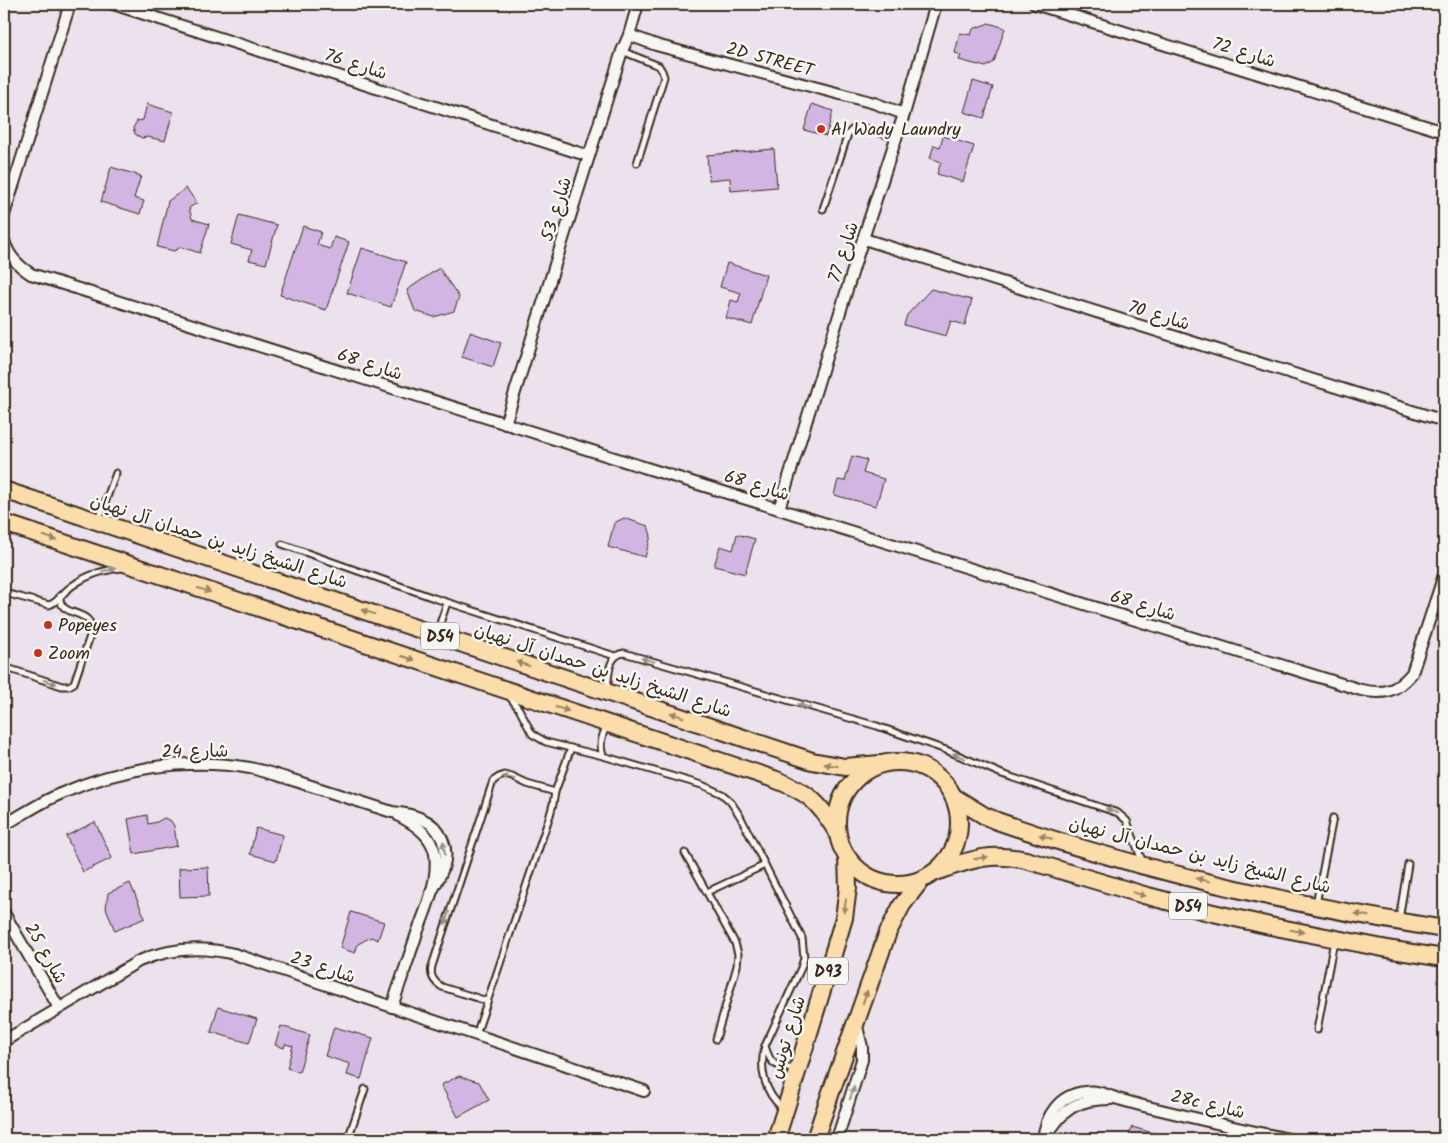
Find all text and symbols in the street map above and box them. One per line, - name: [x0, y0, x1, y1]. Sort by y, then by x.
- street label: شارع 72: [1208, 30, 1279, 77]
- street label: 2D STREET: [723, 35, 818, 86]
- street label: شارع 76: [320, 42, 391, 89]
- place label: Al Wady Laundry: [831, 116, 961, 145]
- marker: Al Wady Laundry: [815, 123, 827, 135]
- street label: شارع 53: [534, 174, 581, 245]
- street label: شارع 77: [821, 218, 868, 287]
- street label: شارع 70: [1124, 293, 1193, 340]
- street label: شارع 68: [333, 341, 406, 390]
- street label: شارع 68: [720, 463, 793, 510]
- street label: شارع الشيخ زايد بن حمدان آل نهيان: [86, 487, 351, 598]
- one-way arrow: [43, 534, 58, 542]
- one-way arrow: [101, 566, 117, 574]
- street label: شارع 68: [1106, 583, 1179, 630]
- one-way arrow: [197, 586, 212, 594]
- one-way arrow: [361, 608, 376, 616]
- place label: Popeyes: [58, 612, 117, 641]
- street label: شارع الشيخ زايد بن حمدان آل نهيان: [470, 616, 735, 727]
- marker: Popeyes: [42, 619, 54, 631]
- road number: D54: [421, 622, 459, 650]
- place label: Zoom: [48, 640, 90, 669]
- marker: Zoom: [32, 647, 44, 659]
- one-way arrow: [401, 654, 416, 662]
- one-way arrow: [641, 656, 656, 664]
- one-way arrow: [515, 659, 530, 667]
- one-way arrow: [43, 679, 58, 686]
- one-way arrow: [797, 701, 812, 709]
- one-way arrow: [555, 706, 570, 713]
- one-way arrow: [669, 711, 684, 718]
- street label: شارع 24: [161, 737, 229, 768]
- one-way arrow: [951, 752, 966, 760]
- one-way arrow: [823, 761, 839, 769]
- one-way arrow: [501, 773, 517, 781]
- one-way arrow: [1104, 807, 1119, 814]
- street label: شارع الشيخ زايد بن حمدان آل نهيان: [1066, 810, 1334, 903]
- one-way arrow: [1039, 833, 1054, 841]
- one-way arrow: [440, 839, 448, 855]
- one-way arrow: [974, 854, 990, 862]
- one-way arrow: [1195, 876, 1210, 884]
- one-way arrow: [1131, 890, 1146, 898]
- road number: D54: [1169, 892, 1207, 919]
- one-way arrow: [841, 899, 849, 915]
- one-way arrow: [1353, 910, 1369, 918]
- one-way arrow: [443, 911, 451, 926]
- street label: شارع 25: [16, 918, 74, 990]
- one-way arrow: [1289, 927, 1305, 935]
- street label: شارع 23: [286, 944, 359, 993]
- road number: D93: [808, 958, 848, 984]
- one-way arrow: [861, 989, 869, 1004]
- street label: شارع تونس: [762, 992, 815, 1083]
- street label: 28c شارع: [1168, 1083, 1248, 1128]
- one-way arrow: [848, 1085, 856, 1100]

